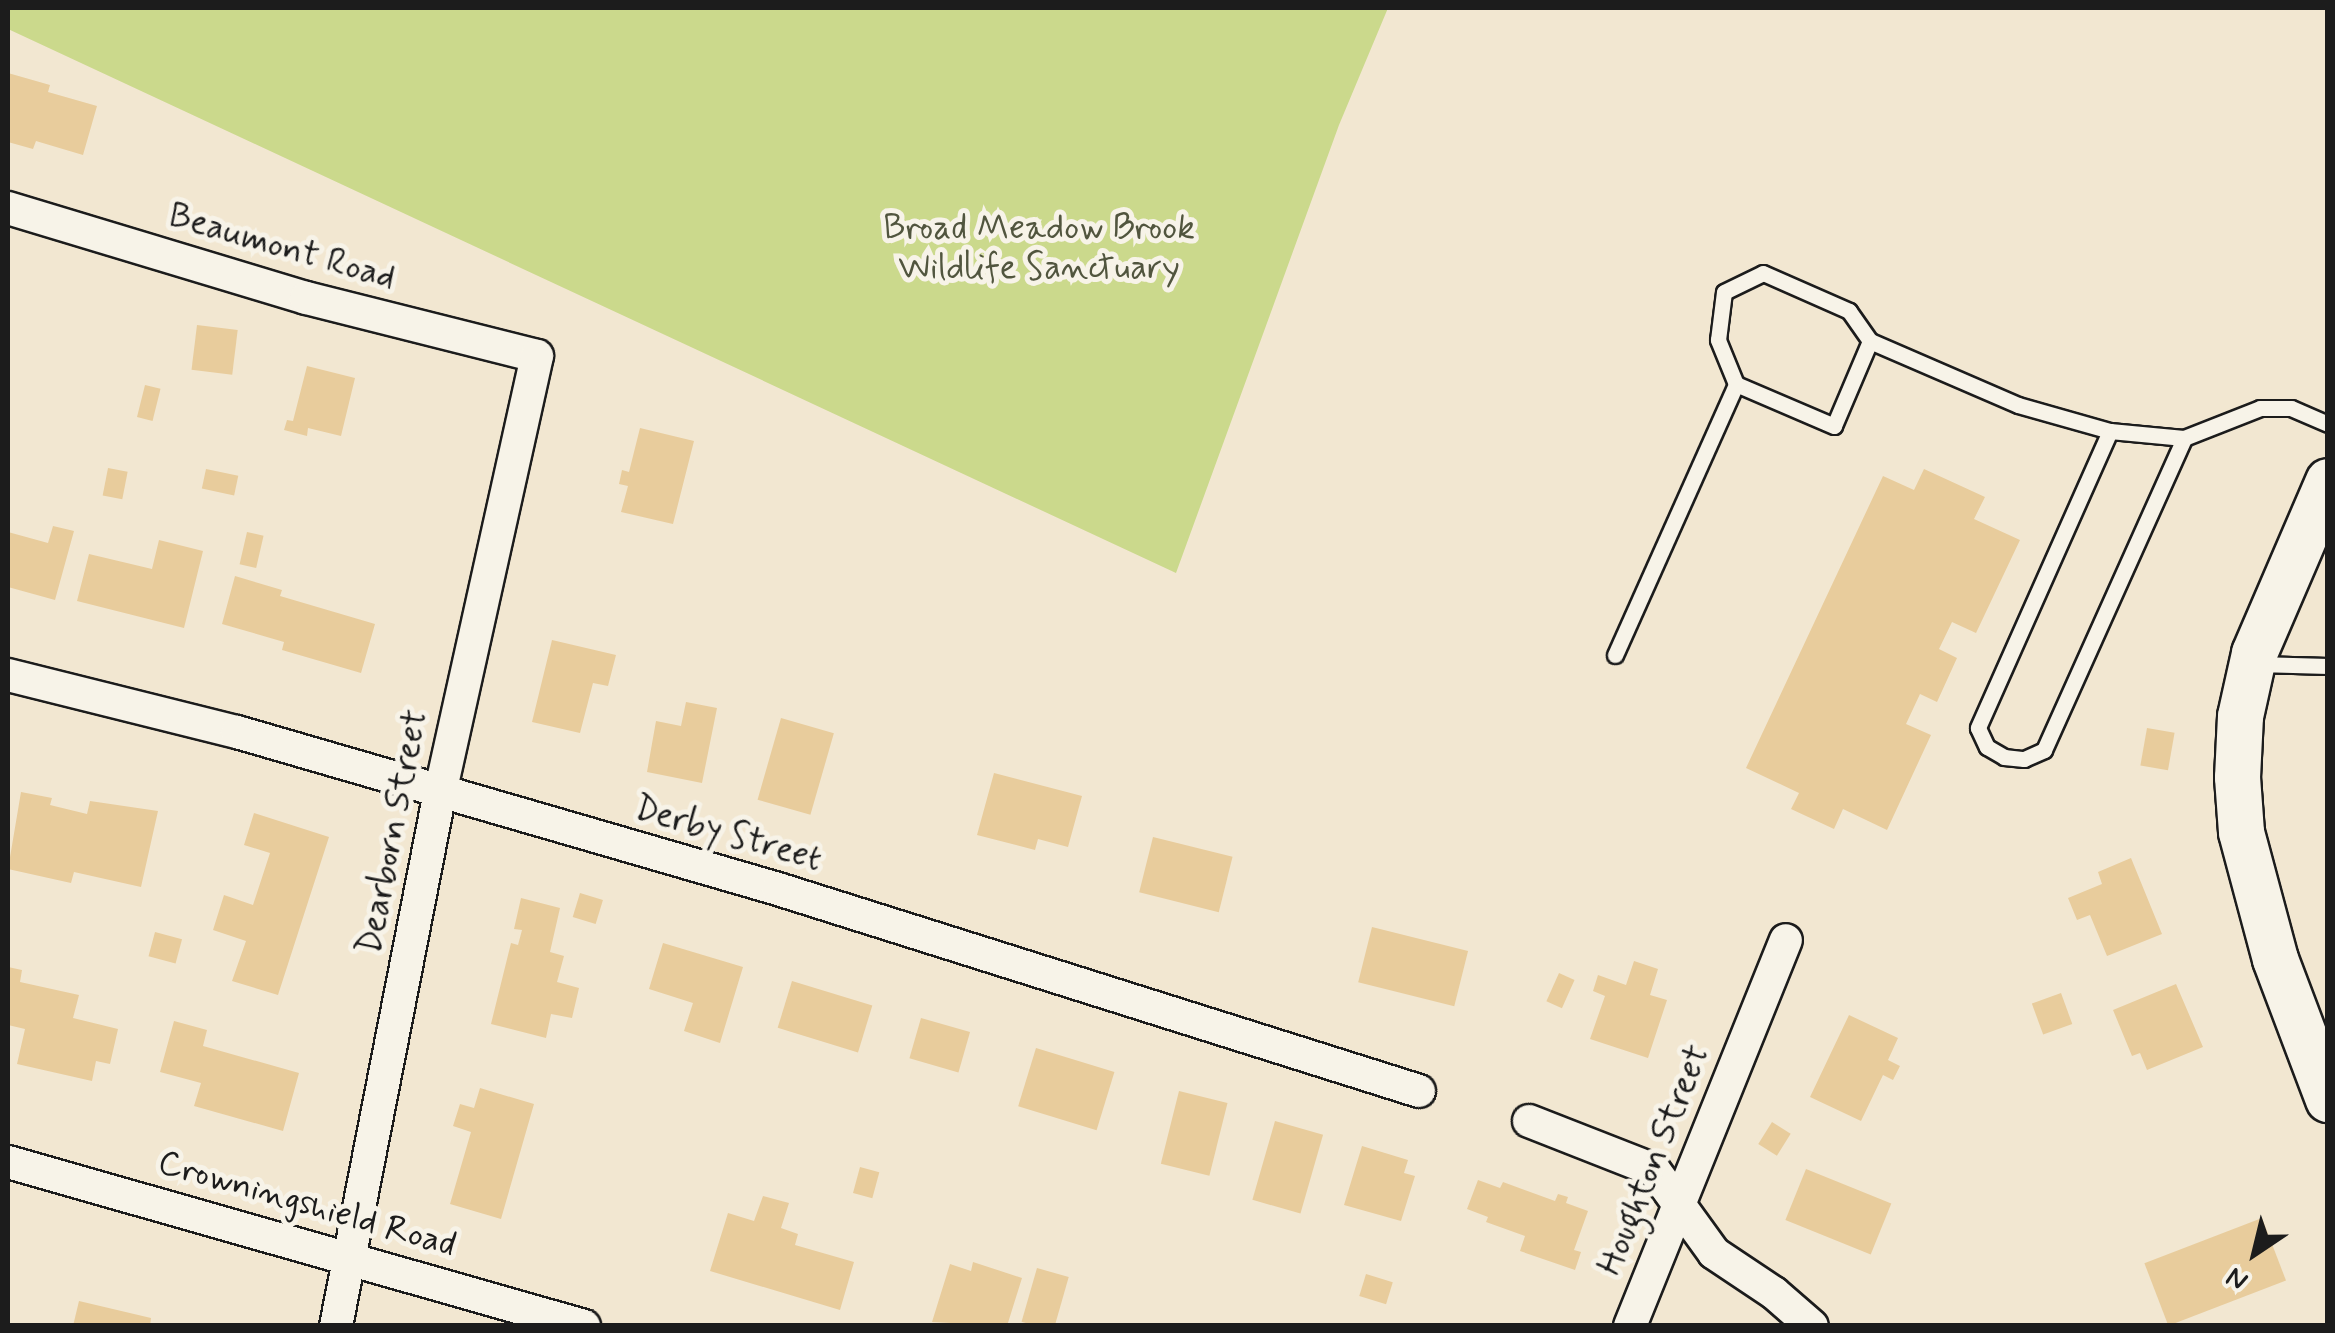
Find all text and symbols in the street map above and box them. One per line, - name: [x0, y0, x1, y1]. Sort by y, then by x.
- street label: Beaumont Road: [164, 195, 400, 299]
- park label: Broad Meadow Brook Wildlife Sanctuary: [884, 207, 1194, 289]
- street label: Dearborn Street: [349, 707, 437, 957]
- street label: Derby Street: [627, 786, 829, 882]
- street label: Houghton Street: [1589, 1040, 1719, 1280]
- street label: Crowningshield Road: [154, 1142, 460, 1266]
- north arrow: [2205, 1203, 2305, 1303]
- text: N: [2219, 1257, 2256, 1298]

